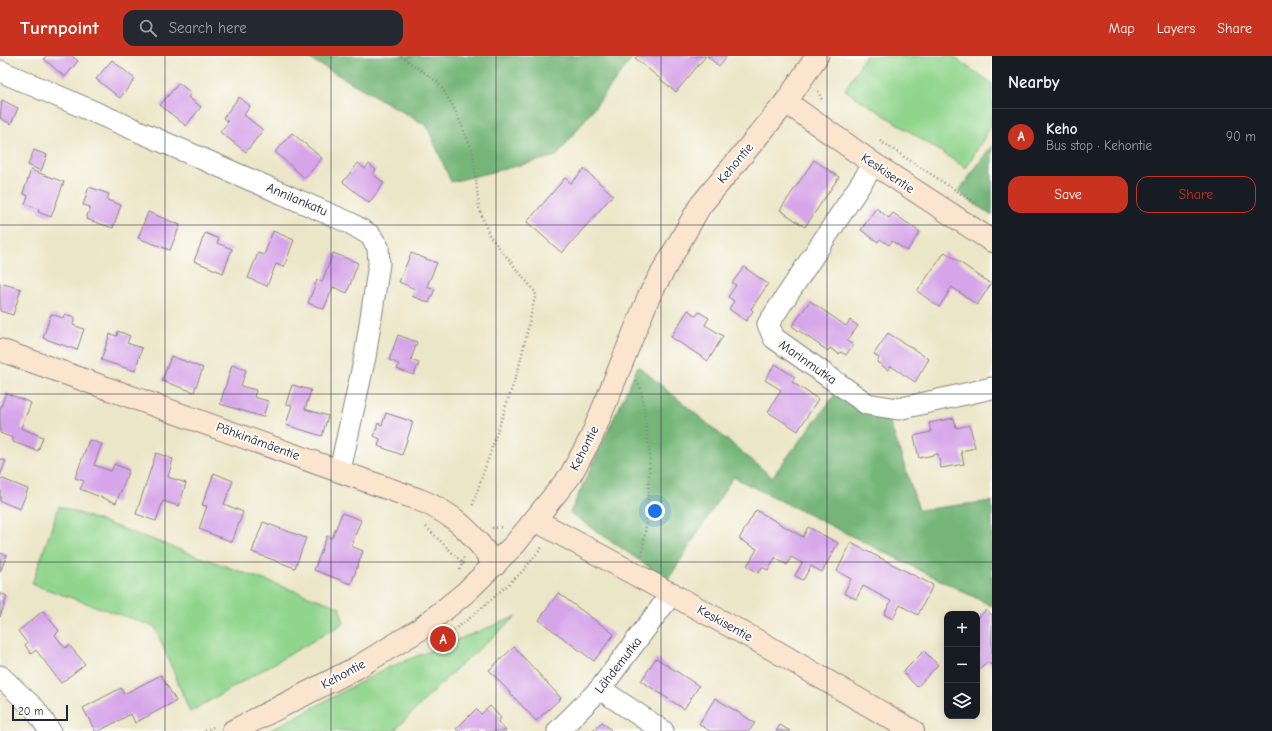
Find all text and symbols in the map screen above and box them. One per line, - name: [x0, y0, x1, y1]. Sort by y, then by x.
- search box: [123, 10, 403, 46]
- text: Turnpoint: [20, 17, 99, 39]
- icon: search: [137, 17, 159, 39]
- text: Search here: [169, 19, 247, 37]
- text: Map: [1108, 20, 1135, 37]
- text: Layers: [1157, 20, 1195, 37]
- text: Share: [1217, 20, 1252, 37]
- text: Nearby: [1008, 73, 1059, 92]
- text: Keho: [1046, 120, 1078, 138]
- text: A: [1017, 129, 1025, 144]
- text: 90 m: [1226, 129, 1256, 144]
- text: Bus stop · Kehontie: [1046, 138, 1152, 153]
- street label: Kehontie: [714, 139, 756, 186]
- street label: Keskisentie: [859, 150, 918, 196]
- button: Save: [1008, 176, 1128, 213]
- button: Share: [1136, 176, 1256, 213]
- street label: Annilankatu: [264, 179, 330, 219]
- street label: Marinmutka: [776, 337, 840, 387]
- street label: Pähkinämäentie: [214, 419, 302, 463]
- street label: Kehontie: [566, 423, 602, 473]
- your location: [645, 501, 665, 521]
- street label: Keskisentie: [695, 602, 756, 645]
- map controls: [944, 611, 980, 719]
- button: +: [944, 611, 980, 647]
- pin: A: [430, 624, 456, 654]
- street label: Lähdemutka: [591, 634, 645, 696]
- button: −: [944, 647, 980, 683]
- street label: Kehontie: [318, 656, 368, 692]
- button: layers: [944, 683, 980, 719]
- scale bar: [12, 703, 68, 722]
- text: 20 m: [18, 705, 43, 718]

